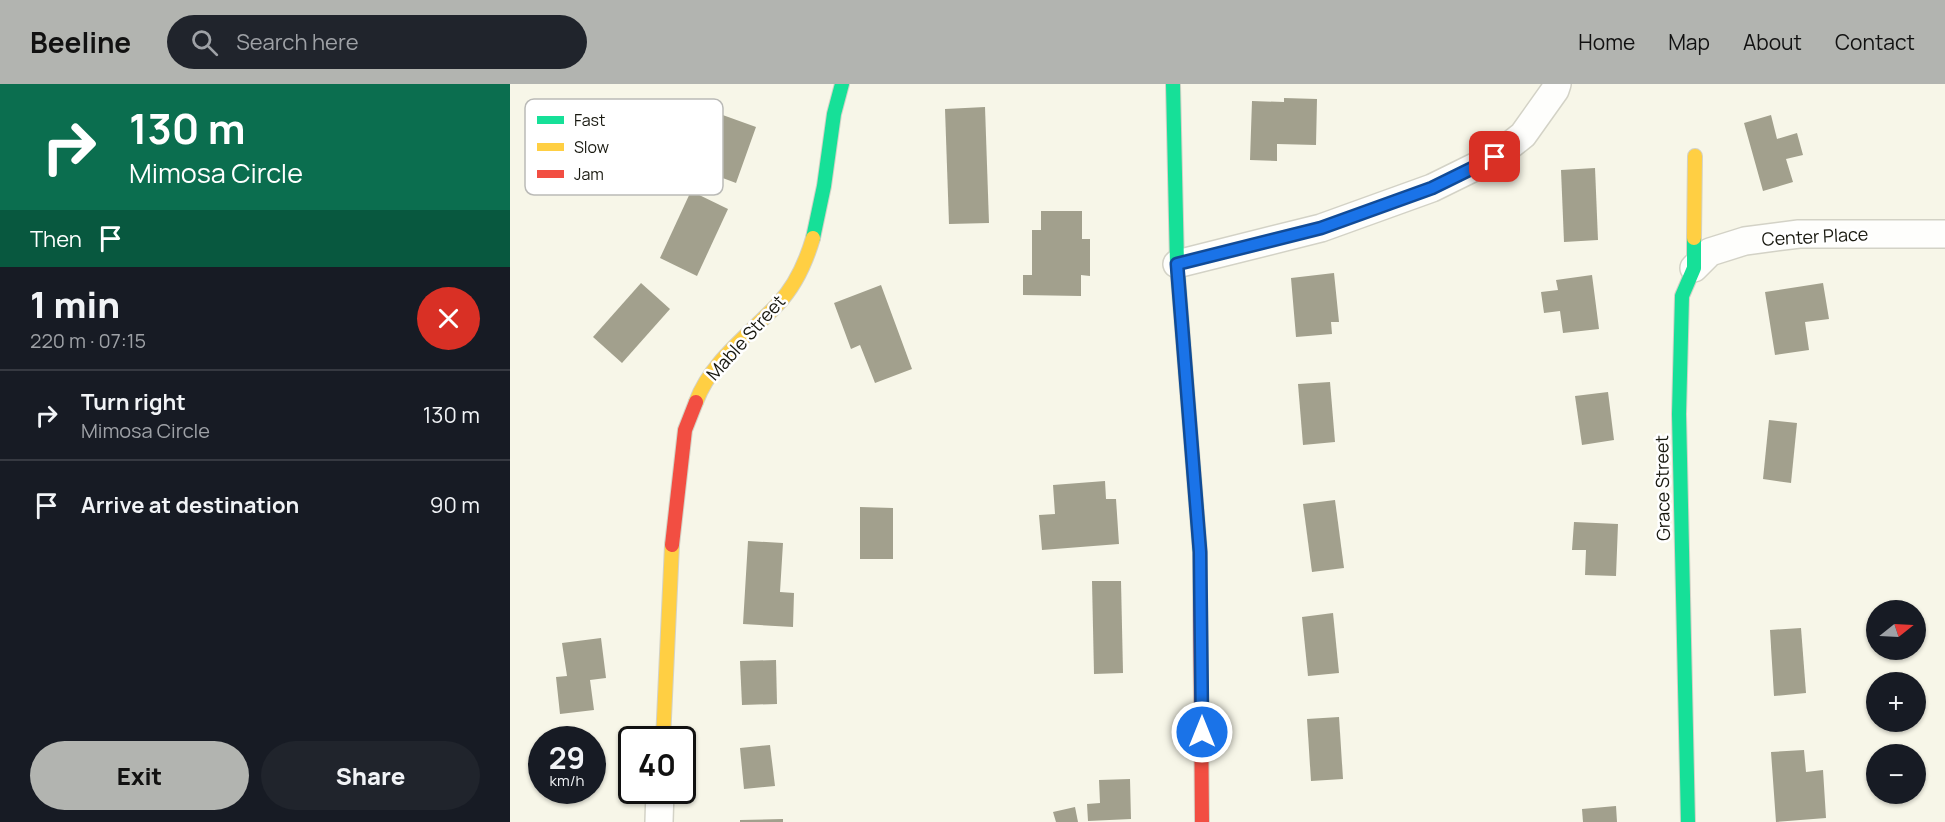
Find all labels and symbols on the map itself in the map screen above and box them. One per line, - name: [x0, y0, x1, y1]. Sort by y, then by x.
- legend: [525, 99, 723, 195]
- text: Fast: [574, 109, 605, 131]
- pin: [1469, 131, 1520, 182]
- text: Slow: [574, 136, 609, 158]
- text: Jam: [574, 163, 604, 185]
- street label: Center Place: [1761, 221, 1869, 251]
- street label: Mable Street: [701, 290, 790, 385]
- street label: Grace Street: [1649, 435, 1675, 541]
- north arrow: [1866, 600, 1926, 660]
- position arrow: [1170, 700, 1234, 764]
- speed limit sign: 40: [618, 726, 696, 804]

